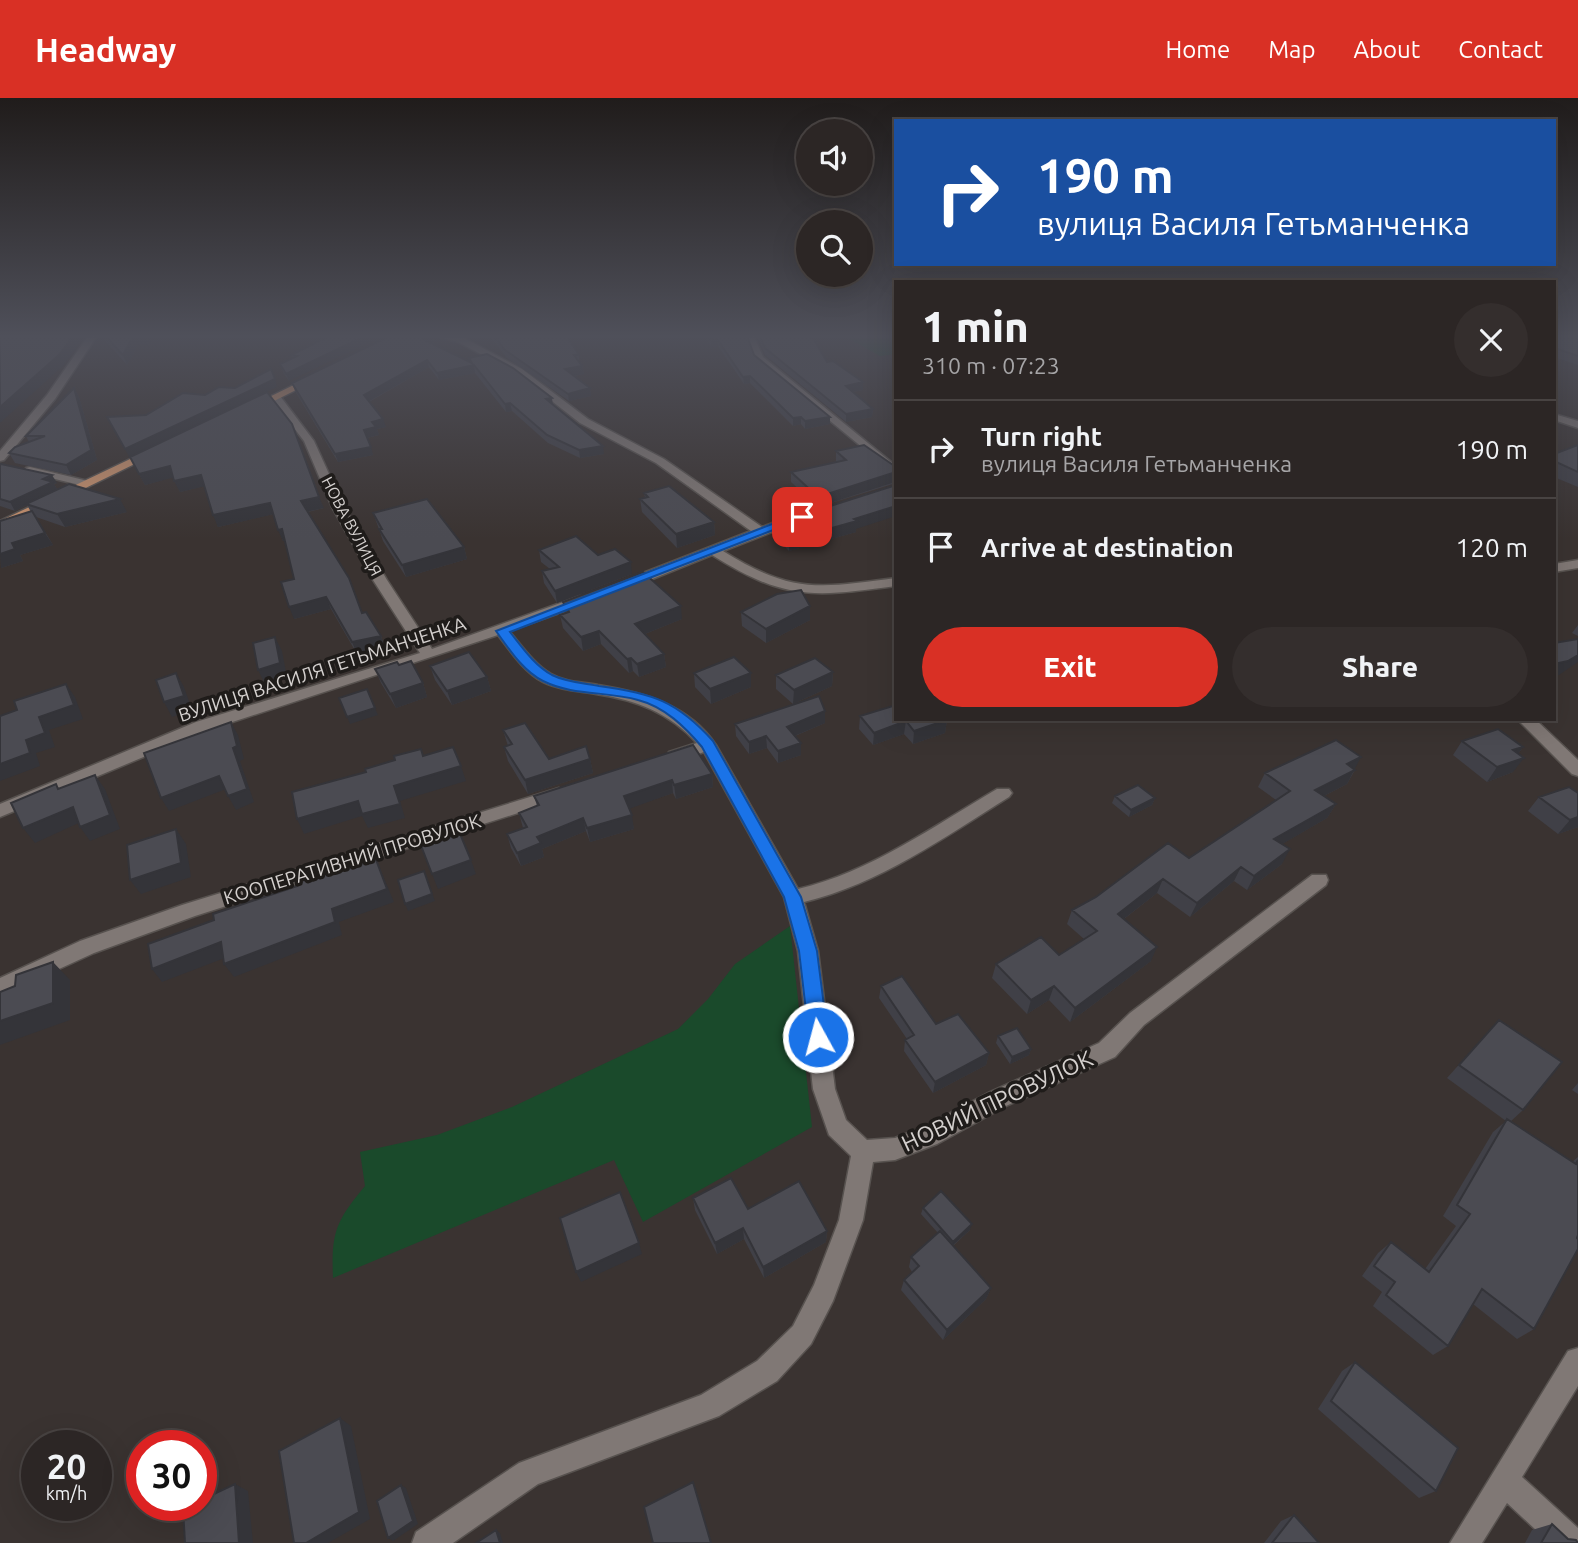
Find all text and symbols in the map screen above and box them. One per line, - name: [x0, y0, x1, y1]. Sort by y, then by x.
- text: Headway: [35, 31, 176, 68]
- text: Home: [1165, 36, 1230, 63]
- text: Map: [1268, 36, 1315, 63]
- text: About: [1353, 36, 1420, 63]
- text: Contact: [1458, 36, 1543, 63]
- map controls: [796, 119, 873, 287]
- button: sound: [796, 119, 873, 196]
- icon: right: [922, 147, 1013, 238]
- text: 190 m: [1037, 147, 1174, 202]
- text: вулиця Василя Гетьманченка: [1037, 205, 1470, 241]
- button: search: [796, 210, 873, 287]
- text: 1 min: [922, 303, 1029, 350]
- button: close: [1454, 303, 1528, 377]
- text: 310 m · 07:23: [922, 353, 1060, 378]
- text: Turn right: [981, 422, 1102, 451]
- icon: right: [922, 430, 960, 468]
- text: 190 m: [1456, 435, 1528, 464]
- text: вулиця Василя Гетьманченка: [981, 451, 1292, 476]
- street label: НОВА ВУЛИЦЯ: [318, 473, 386, 579]
- pin: [772, 487, 832, 547]
- icon: arrive: [783, 498, 821, 536]
- icon: arrive: [922, 528, 960, 566]
- text: Arrive at destination: [981, 533, 1234, 562]
- text: 120 m: [1456, 533, 1528, 562]
- street label: ВУЛИЦЯ ВАСИЛЯ ГЕТЬМАНЧЕНКА: [175, 612, 469, 726]
- button: Exit: [922, 627, 1218, 707]
- button: Share: [1232, 627, 1528, 707]
- street label: КООПЕРАТИВНИЙ ПРОВУЛОК: [221, 809, 484, 909]
- position arrow: [781, 1000, 855, 1074]
- street label: НОВИЙ ПРОВУЛОК: [897, 1045, 1096, 1156]
- speed limit sign: 30: [126, 1430, 217, 1521]
- text: 20: [47, 1446, 86, 1486]
- text: km/h: [46, 1483, 87, 1503]

